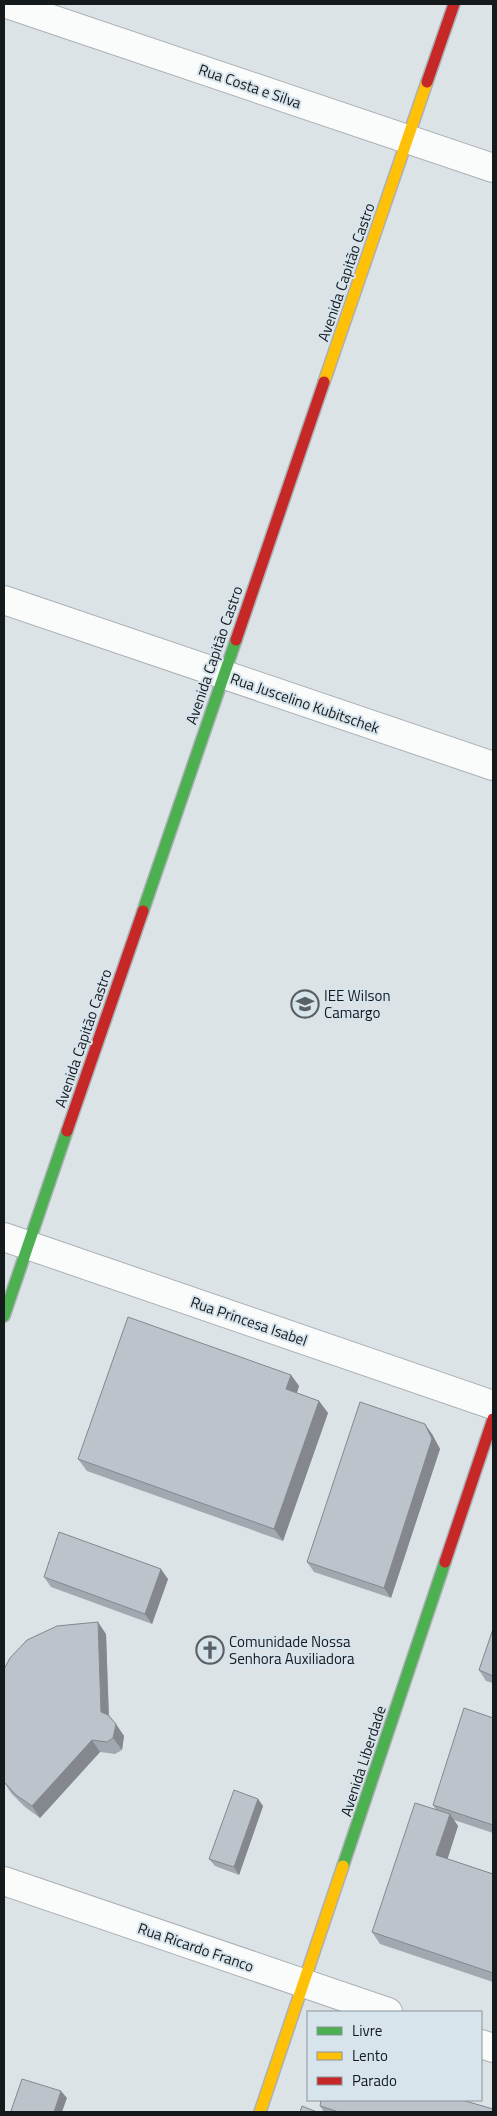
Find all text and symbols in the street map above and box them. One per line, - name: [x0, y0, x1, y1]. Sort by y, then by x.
- street label: Rua Costa e Silva: [196, 58, 305, 115]
- street label: Avenida Capitão Castro: [311, 200, 381, 344]
- street label: Avenida Capitão Castro: [179, 583, 249, 727]
- street label: Rua Juscelino Kubitschek: [227, 667, 383, 739]
- street label: Avenida Capitão Castro: [48, 966, 118, 1110]
- place label: IEE Wilson Camargo: [324, 984, 391, 1024]
- school or university icon: IEE Wilson Camargo: [290, 989, 320, 1019]
- street label: Rua Princesa Isabel: [187, 1290, 311, 1352]
- place label: Comunidade Nossa Senhora Auxiliadora: [229, 1630, 355, 1670]
- church icon: Comunidade Nossa Senhora Auxiliadora: [195, 1635, 225, 1665]
- street label: Avenida Liberdade: [334, 1703, 392, 1819]
- street label: Rua Ricardo Franco: [135, 1916, 257, 1978]
- legend: [307, 2011, 482, 2101]
- text: Livre: [352, 2019, 382, 2042]
- text: Lento: [352, 2044, 388, 2067]
- text: Parado: [352, 2069, 397, 2092]

